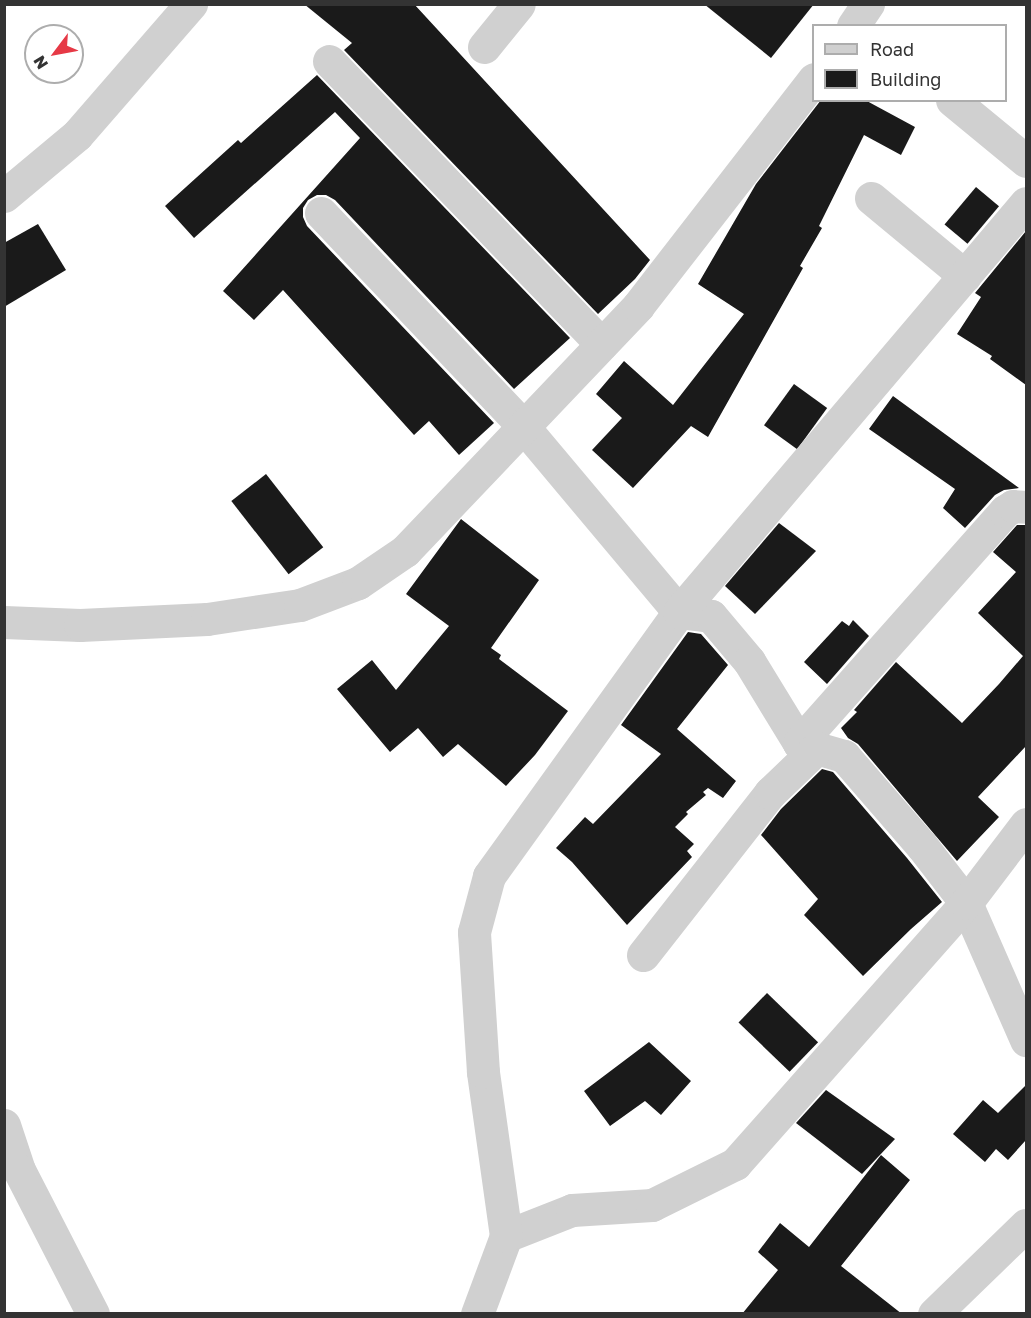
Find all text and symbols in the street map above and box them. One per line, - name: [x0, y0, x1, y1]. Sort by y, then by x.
- north arrow: [24, 24, 84, 84]
- legend: [812, 24, 1007, 102]
- text: Road: [870, 38, 914, 60]
- text: N: [29, 52, 52, 73]
- text: Building: [870, 68, 941, 90]

